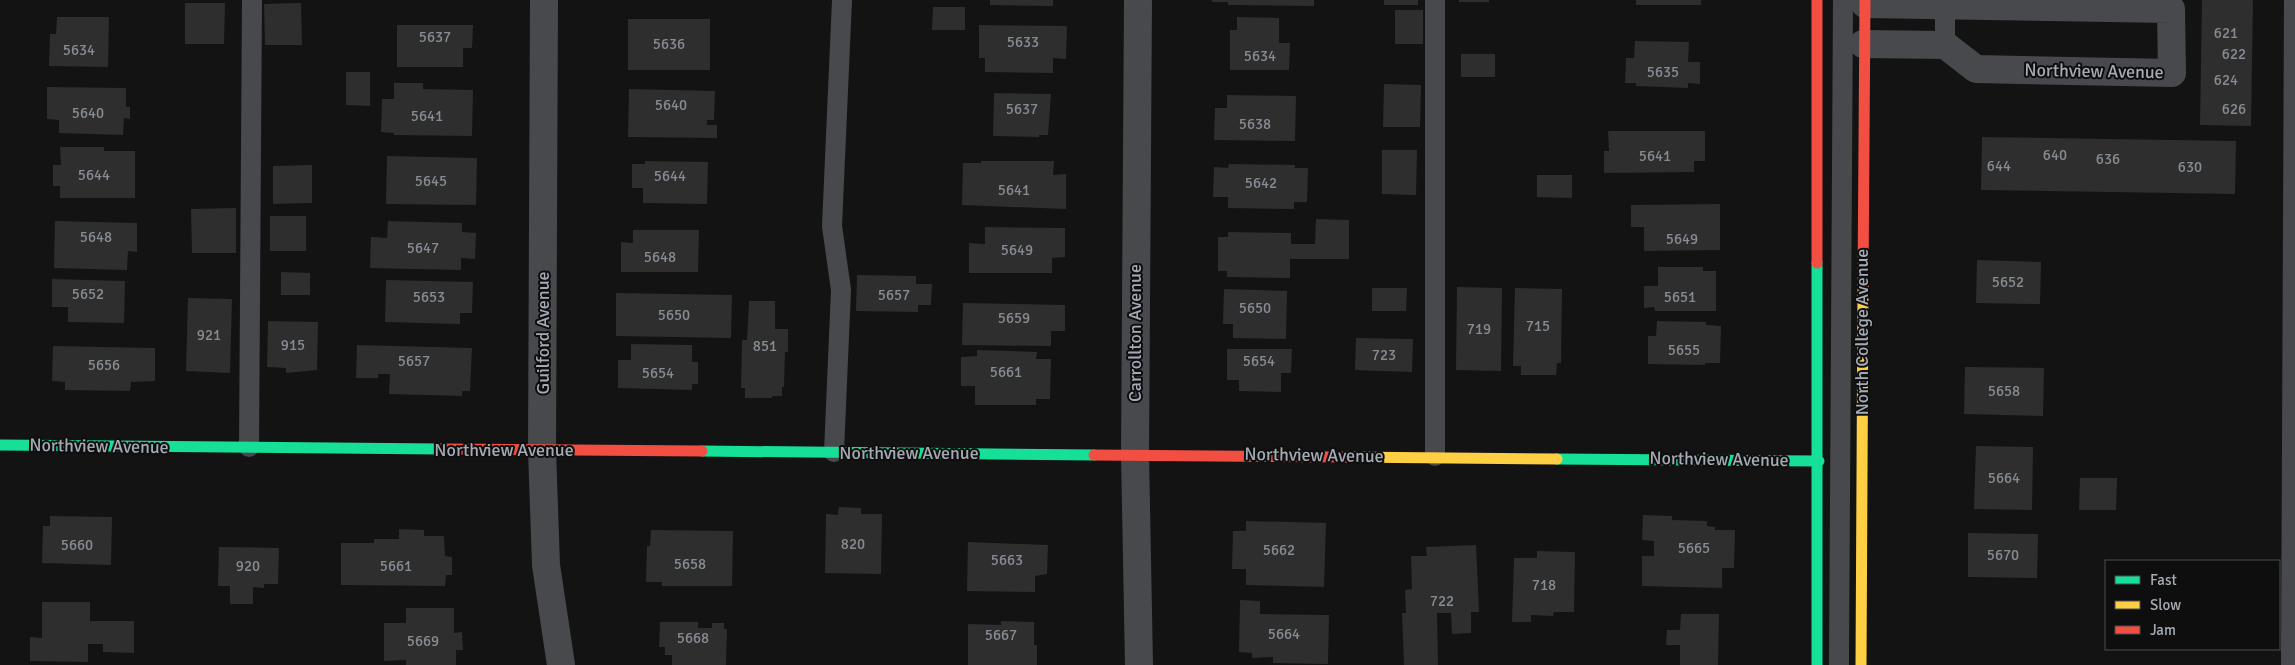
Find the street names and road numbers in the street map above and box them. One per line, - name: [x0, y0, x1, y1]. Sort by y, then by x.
- street label: Northview Avenue: [2024, 59, 2164, 83]
- street label: North College Avenue: [1851, 249, 1873, 415]
- street label: Carrollton Avenue: [1124, 264, 1146, 402]
- street label: Guilford Avenue: [532, 272, 554, 394]
- street label: Northview Avenue: [29, 434, 169, 458]
- street label: Northview Avenue: [434, 439, 574, 461]
- street label: Northview Avenue: [839, 442, 979, 464]
- street label: Northview Avenue: [1244, 443, 1384, 467]
- street label: Northview Avenue: [1649, 447, 1789, 471]

